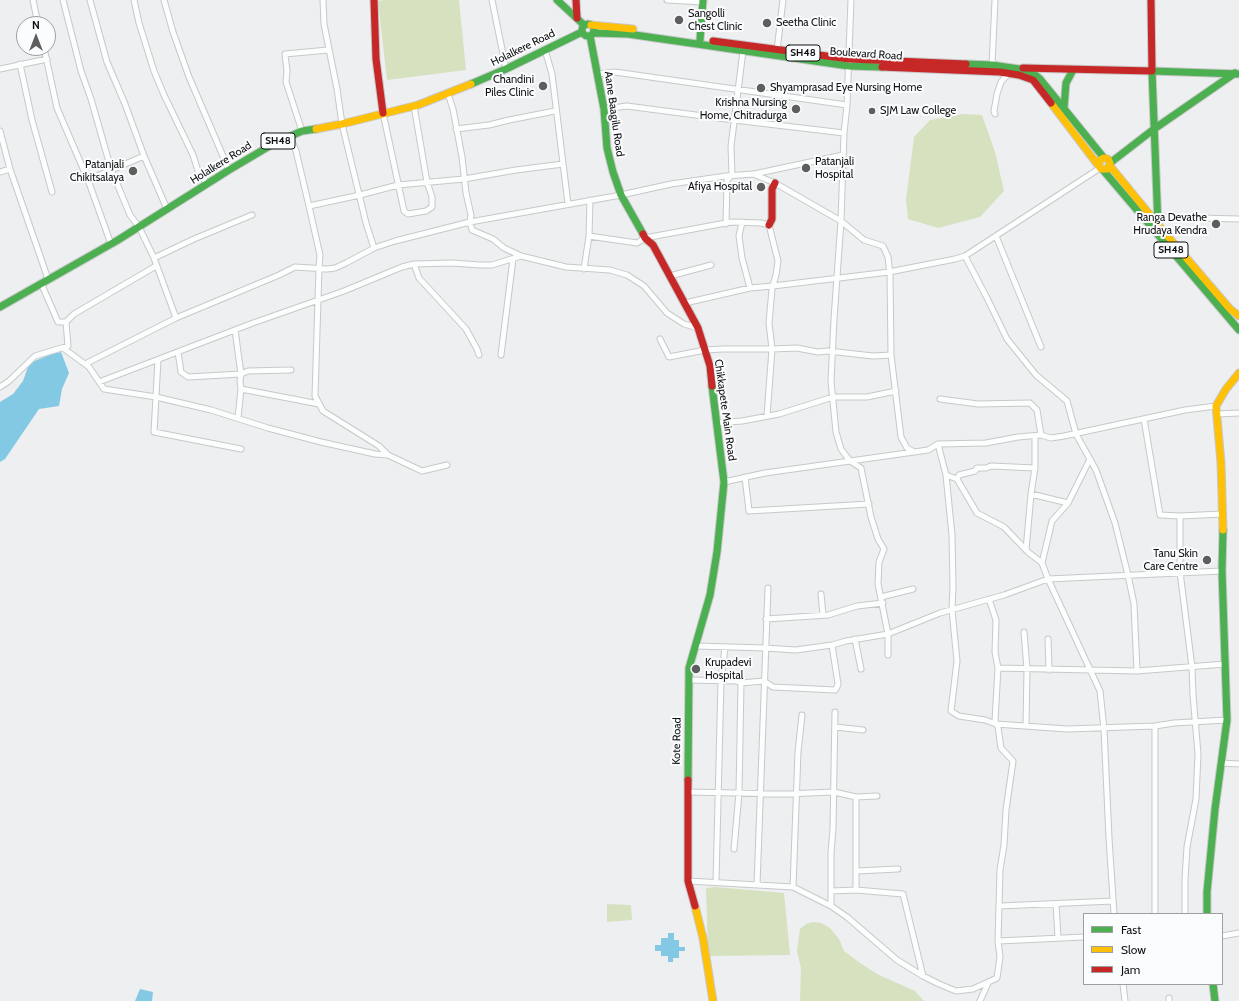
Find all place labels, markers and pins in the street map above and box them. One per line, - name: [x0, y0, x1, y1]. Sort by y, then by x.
- place label: Sangolli Chest Clinic: [688, 7, 742, 33]
- marker: Sangolli Chest Clinic: [673, 14, 685, 26]
- place label: Seetha Clinic: [776, 16, 836, 30]
- marker: Seetha Clinic: [761, 17, 773, 29]
- place label: Chandini Piles Clinic: [485, 73, 534, 99]
- marker: Chandini Piles Clinic: [537, 80, 549, 92]
- place label: Shyamprasad Eye Nursing Home: [770, 81, 922, 95]
- marker: Shyamprasad Eye Nursing Home: [755, 82, 767, 94]
- place label: Krishna Nursing Home, Chitradurga: [700, 96, 787, 122]
- marker: Krishna Nursing Home, Chitradurga: [790, 103, 802, 115]
- place label: SJM Law College: [880, 104, 956, 118]
- marker: SJM Law College: [867, 106, 877, 116]
- place label: Patanjali Hospital: [815, 155, 854, 181]
- place label: Patanjali Chikitsalaya: [70, 158, 124, 184]
- marker: Patanjali Hospital: [800, 162, 812, 174]
- marker: Patanjali Chikitsalaya: [127, 165, 139, 177]
- place label: Afiya Hospital: [688, 180, 752, 194]
- marker: Afiya Hospital: [755, 181, 767, 193]
- place label: Ranga Devathe Hrudaya Kendra: [1133, 211, 1207, 237]
- marker: Ranga Devathe Hrudaya Kendra: [1210, 218, 1222, 230]
- place label: Tanu Skin Care Centre: [1144, 547, 1198, 573]
- marker: Tanu Skin Care Centre: [1201, 554, 1213, 566]
- place label: Krupadevi Hospital: [705, 656, 751, 682]
- marker: Krupadevi Hospital: [690, 663, 702, 675]

